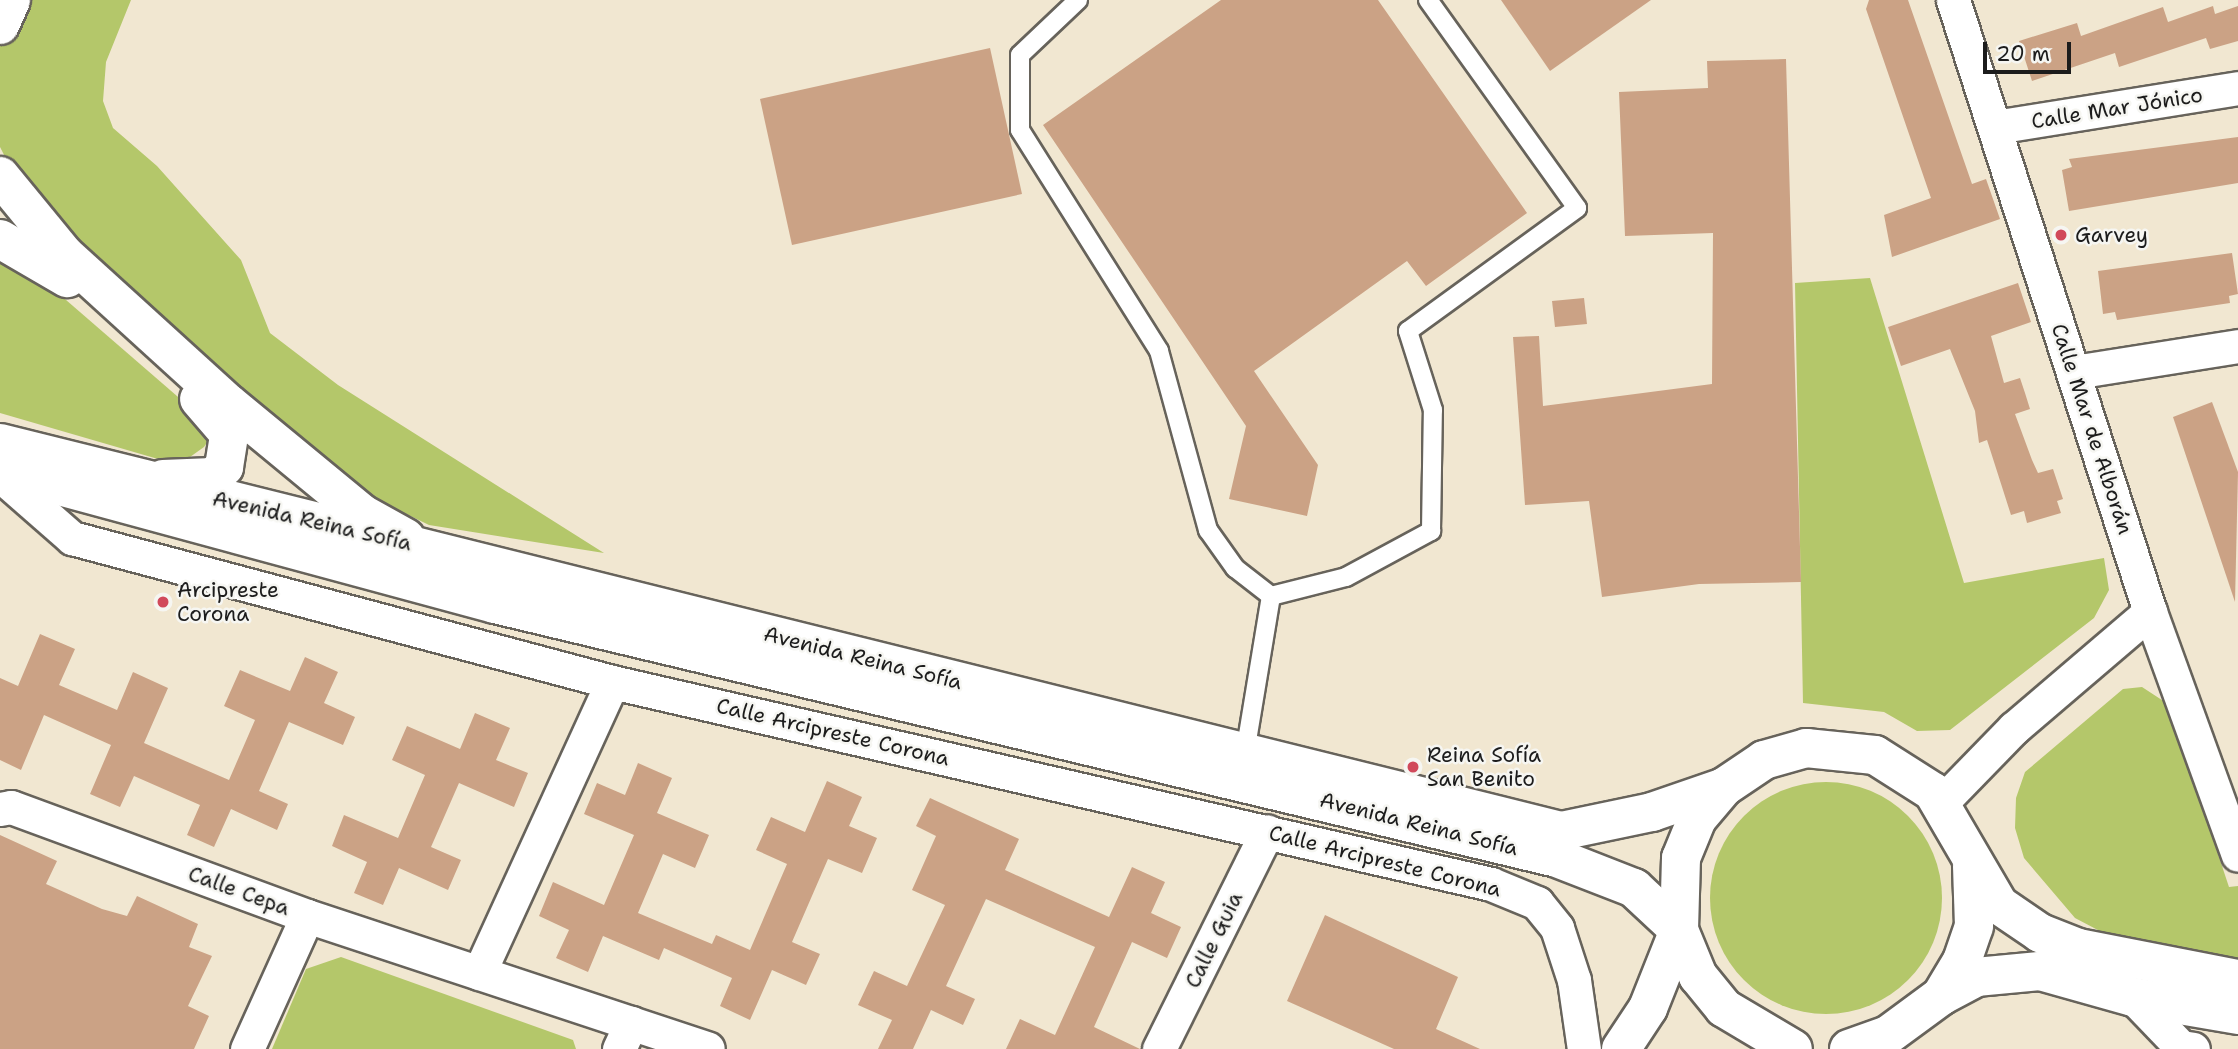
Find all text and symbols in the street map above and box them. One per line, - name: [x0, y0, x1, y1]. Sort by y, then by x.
- scale bar: [1986, 28, 2074, 72]
- text: 20 m: [1996, 40, 2050, 68]
- street label: Calle Mar Jónico: [2030, 82, 2204, 134]
- place label: Garvey: [2075, 222, 2148, 248]
- marker: Garvey: [2053, 227, 2069, 243]
- street label: Calle Mar de Alborán: [2046, 320, 2138, 538]
- street label: Avenida Reina Sofía: [210, 486, 414, 556]
- place label: Arcipreste Corona: [177, 577, 279, 627]
- marker: Arcipreste Corona: [155, 594, 171, 610]
- street label: Avenida Reina Sofía: [761, 621, 965, 695]
- street label: Calle Arcipreste Corona: [714, 693, 952, 771]
- place label: Reina Sofía San Benito: [1427, 742, 1541, 792]
- marker: Reina Sofía San Benito: [1405, 759, 1421, 775]
- street label: Avenida Reina Sofía: [1317, 787, 1521, 861]
- street label: Calle Arcipreste Corona: [1266, 820, 1504, 902]
- street label: Calle Cepa: [185, 861, 293, 921]
- street label: Calle Guia: [1180, 888, 1248, 992]

